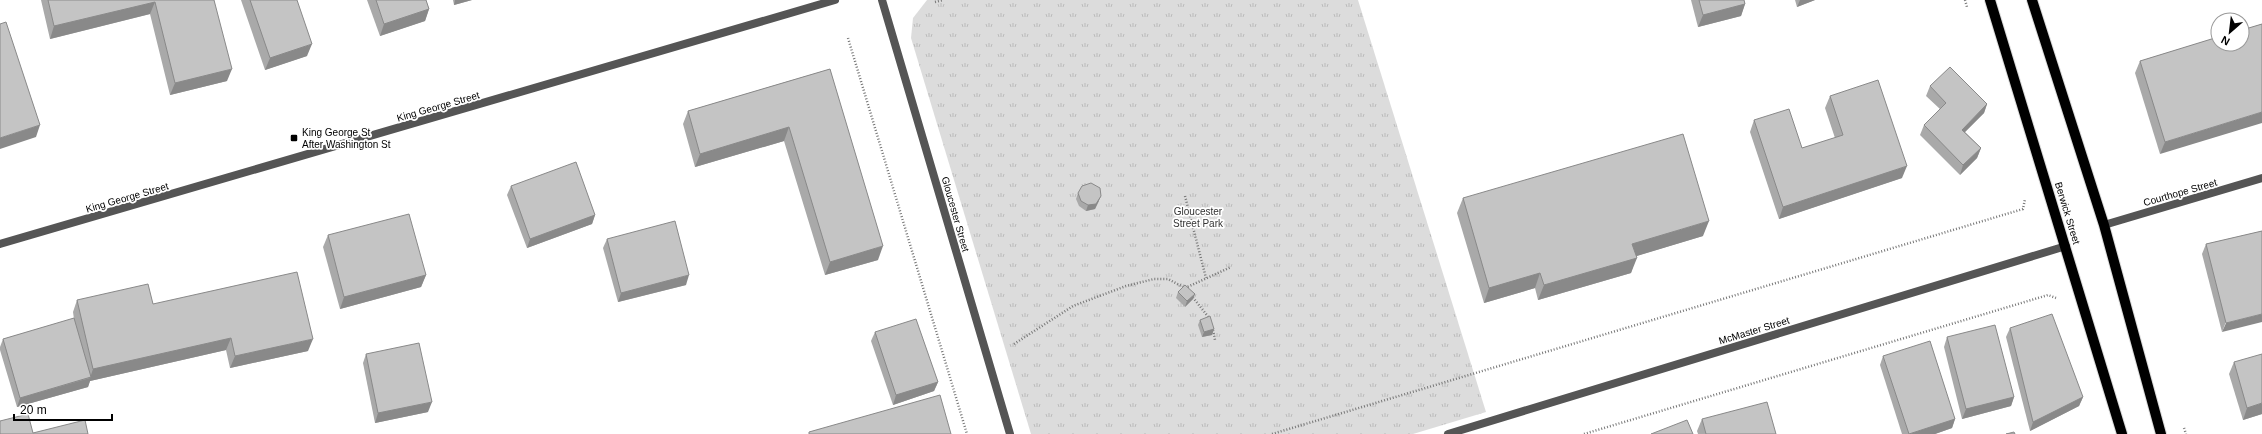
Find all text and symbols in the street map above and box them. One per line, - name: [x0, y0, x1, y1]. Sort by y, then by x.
- north arrow: [2210, 12, 2250, 52]
- text: N: [2219, 34, 2232, 48]
- street label: King George Street: [395, 89, 481, 124]
- place label: King George St After Washington St: [302, 127, 391, 150]
- marker: King George St After Washington St: [289, 133, 299, 143]
- street label: Gloucester Street: [940, 175, 972, 253]
- street label: Courthope Street: [2142, 177, 2218, 208]
- street label: King George Street: [84, 180, 170, 215]
- street label: Berwick Street: [2053, 181, 2082, 246]
- park label: Gloucester Street Park: [1173, 206, 1224, 229]
- street label: McMaster Street: [1717, 314, 1791, 346]
- scale bar: [14, 396, 112, 422]
- text: 20 m: [20, 403, 47, 417]

